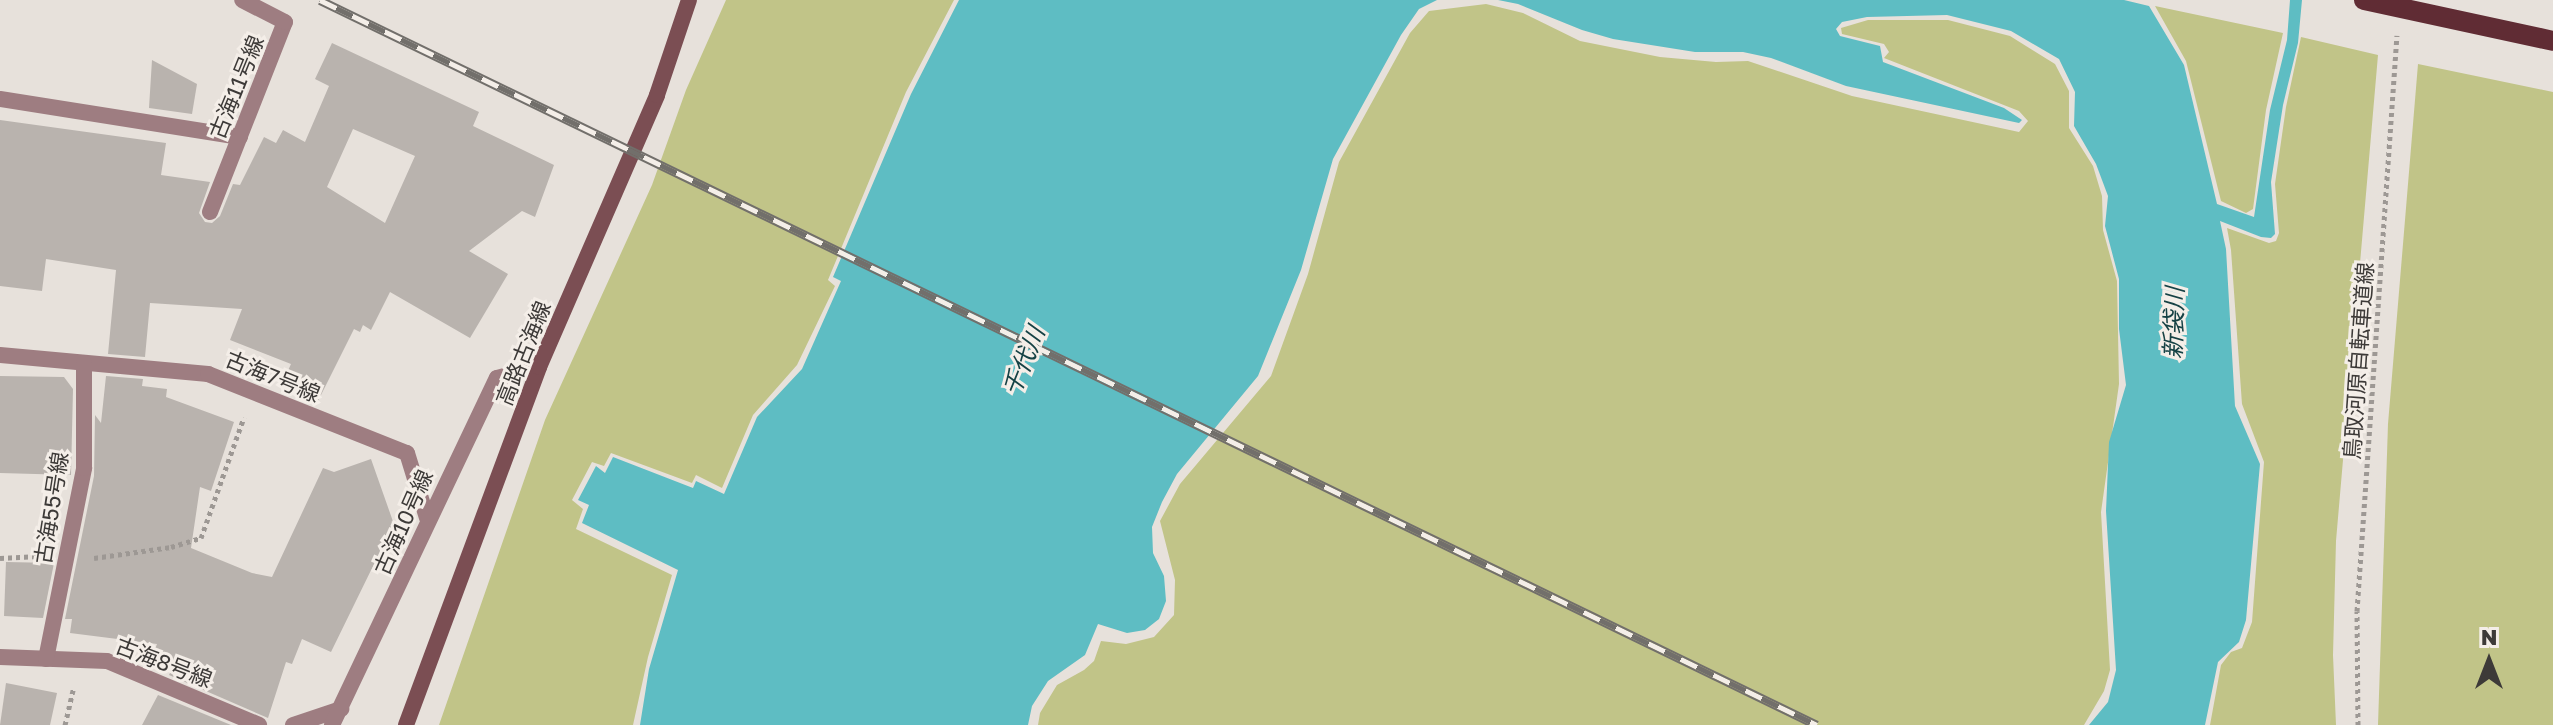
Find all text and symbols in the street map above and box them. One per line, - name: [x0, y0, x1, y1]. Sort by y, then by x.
- street label: 古海11号線: [203, 31, 269, 143]
- street label: 鳥取河原自転車道線: [2338, 261, 2378, 461]
- water label: 新袋川: [2157, 287, 2189, 359]
- street label: 高路古海線: [490, 297, 556, 409]
- water label: 千代川: [996, 322, 1050, 400]
- street label: 古海7号線: [222, 345, 324, 407]
- street label: 古海55号線: [29, 450, 73, 566]
- street label: 古海10号線: [368, 465, 438, 579]
- north arrow: [2449, 621, 2529, 701]
- text: N: [2481, 623, 2497, 650]
- street label: 古海8号線: [112, 632, 216, 692]

